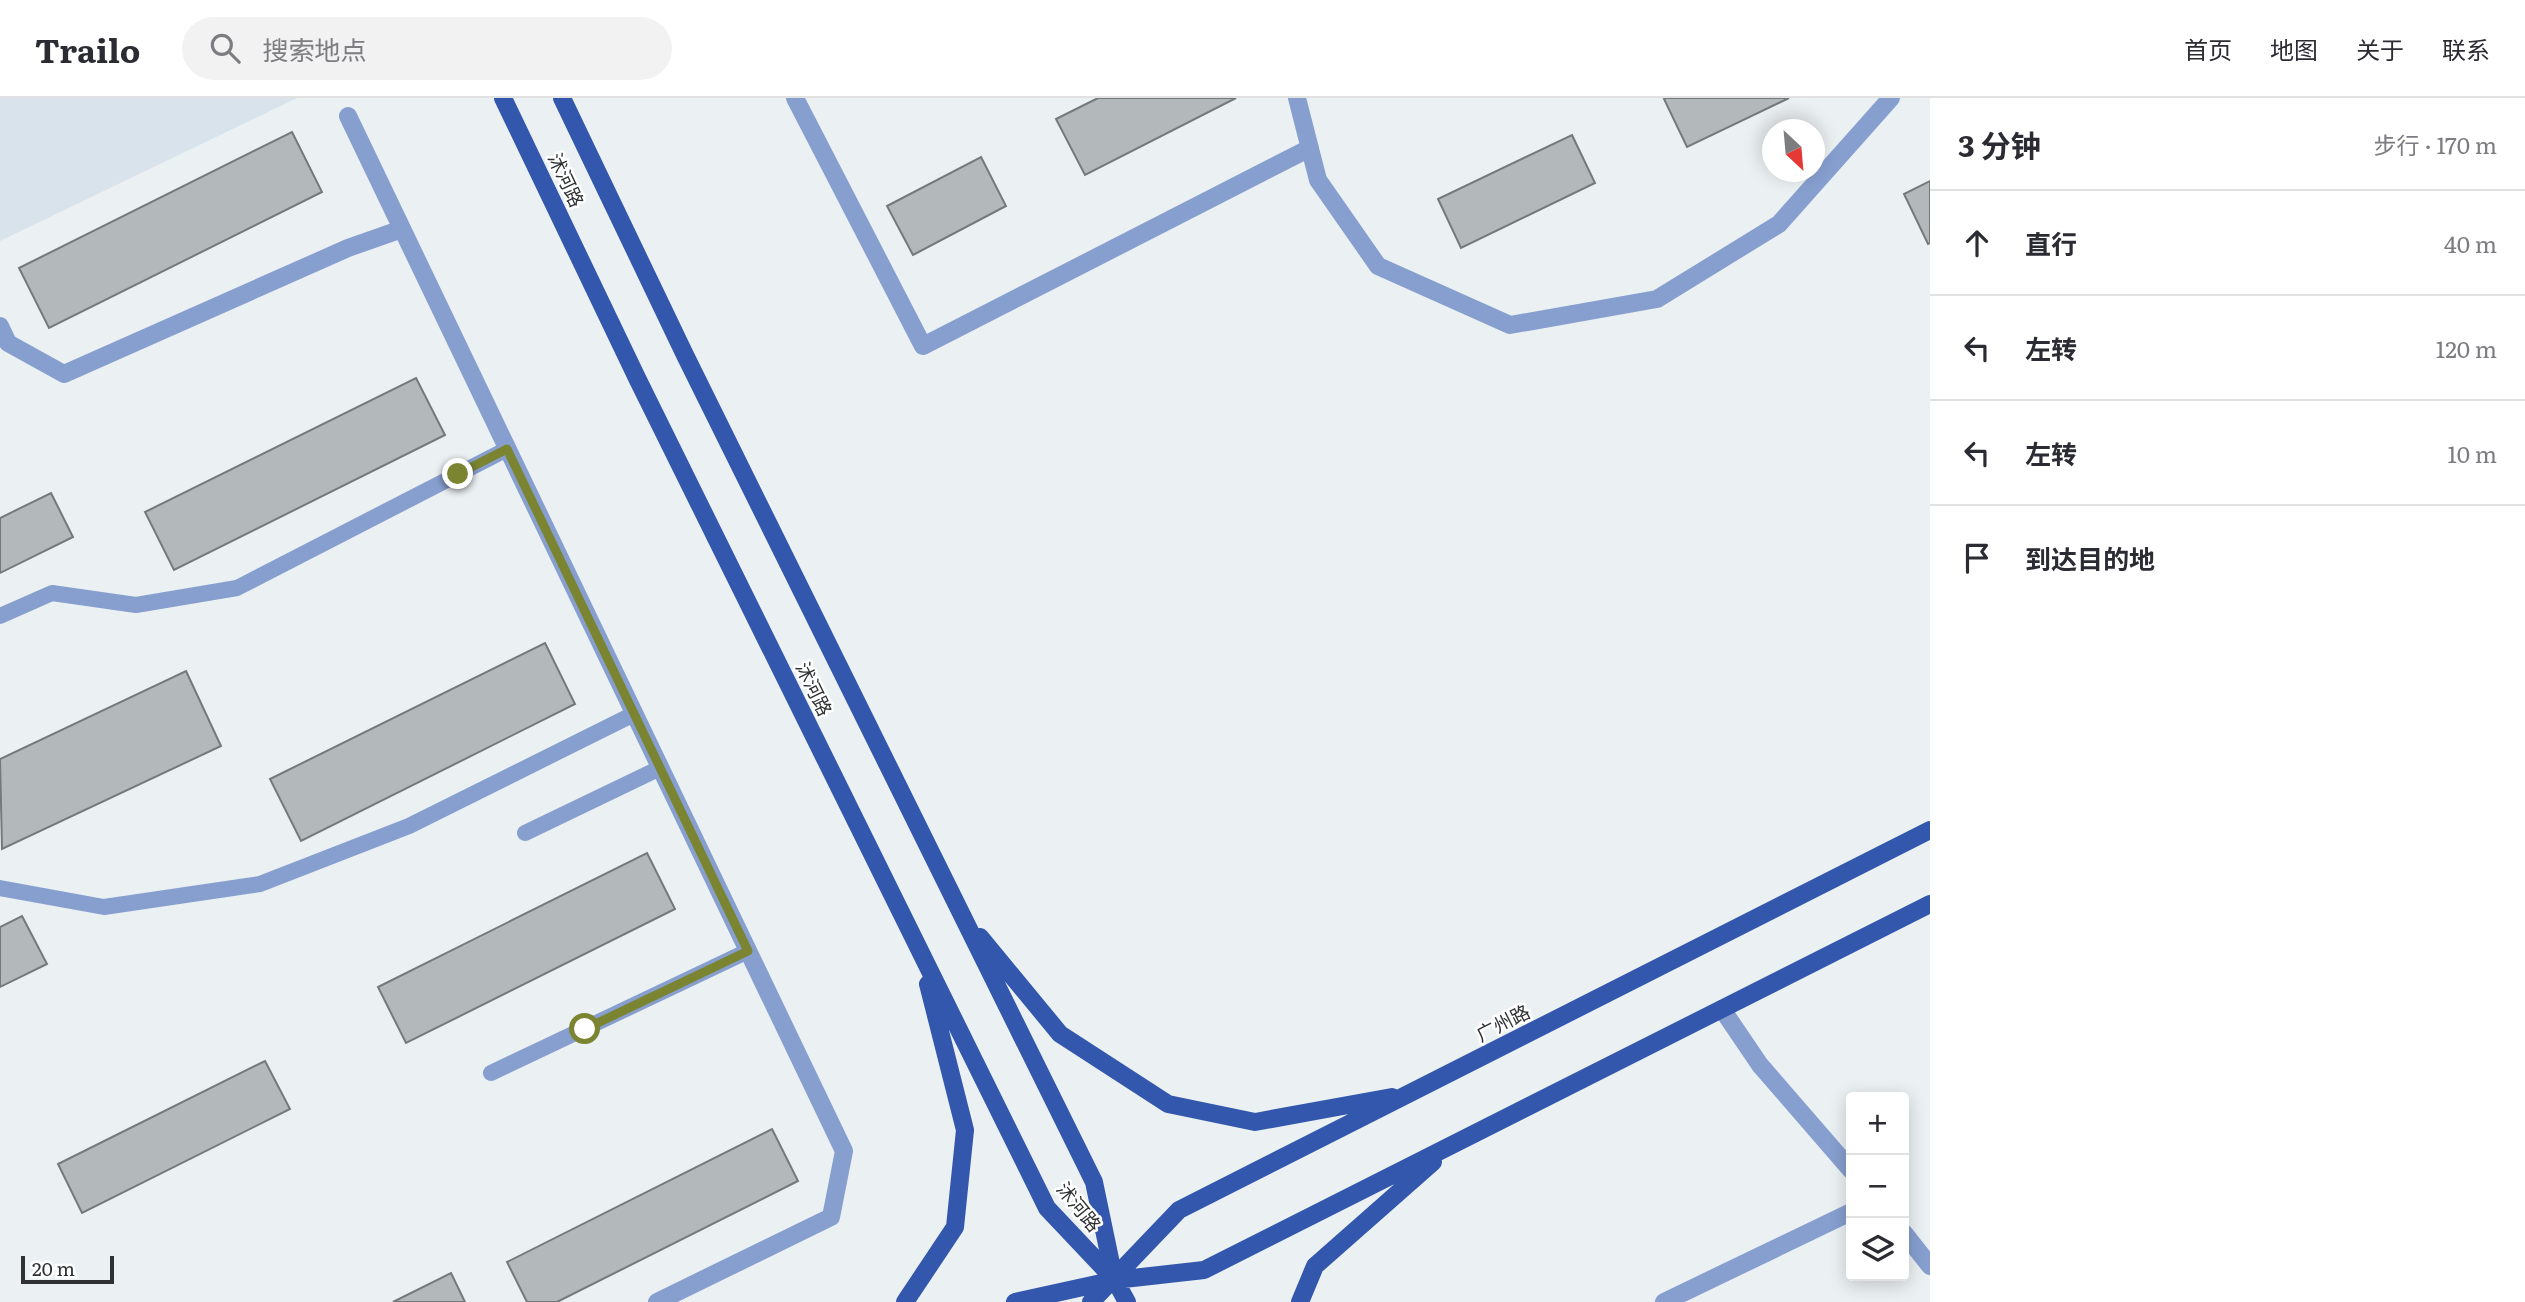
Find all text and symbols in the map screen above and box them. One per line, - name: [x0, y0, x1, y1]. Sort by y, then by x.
- search box: [182, 17, 672, 80]
- text: Trailo: [35, 24, 140, 73]
- icon: search: [206, 29, 244, 67]
- text: 搜索地点: [262, 29, 366, 68]
- text: 首页: [2184, 31, 2232, 66]
- text: 地图: [2270, 31, 2318, 66]
- text: 关于: [2356, 31, 2404, 66]
- text: 联系: [2442, 31, 2490, 66]
- north arrow: [1762, 119, 1825, 182]
- text: 3 分钟: [1958, 122, 2041, 166]
- text: 步行 · 170 m: [2374, 127, 2497, 161]
- street label: 沭河路: [542, 148, 592, 211]
- text: 直行: [2025, 223, 2077, 262]
- icon: ahead: [1958, 224, 1996, 262]
- text: 40 m: [2444, 226, 2497, 260]
- text: 左转: [2025, 328, 2077, 367]
- icon: left: [1958, 329, 1996, 367]
- text: 120 m: [2436, 331, 2497, 365]
- text: 左转: [2025, 433, 2077, 472]
- icon: left: [1958, 434, 1996, 472]
- text: 10 m: [2447, 436, 2497, 470]
- route end: [442, 458, 473, 489]
- text: 到达目的地: [2025, 538, 2155, 577]
- icon: arrive: [1958, 539, 1996, 577]
- street label: 沭河路: [790, 657, 840, 720]
- street label: 广州路: [1471, 997, 1534, 1048]
- route start: [569, 1013, 600, 1044]
- map controls: [1846, 1092, 1909, 1281]
- button: +: [1846, 1092, 1909, 1155]
- button: −: [1846, 1155, 1909, 1218]
- street label: 沭河路: [1051, 1175, 1109, 1237]
- button: layers: [1846, 1218, 1909, 1281]
- scale bar: [21, 1253, 114, 1285]
- text: 20 m: [32, 1254, 75, 1282]

